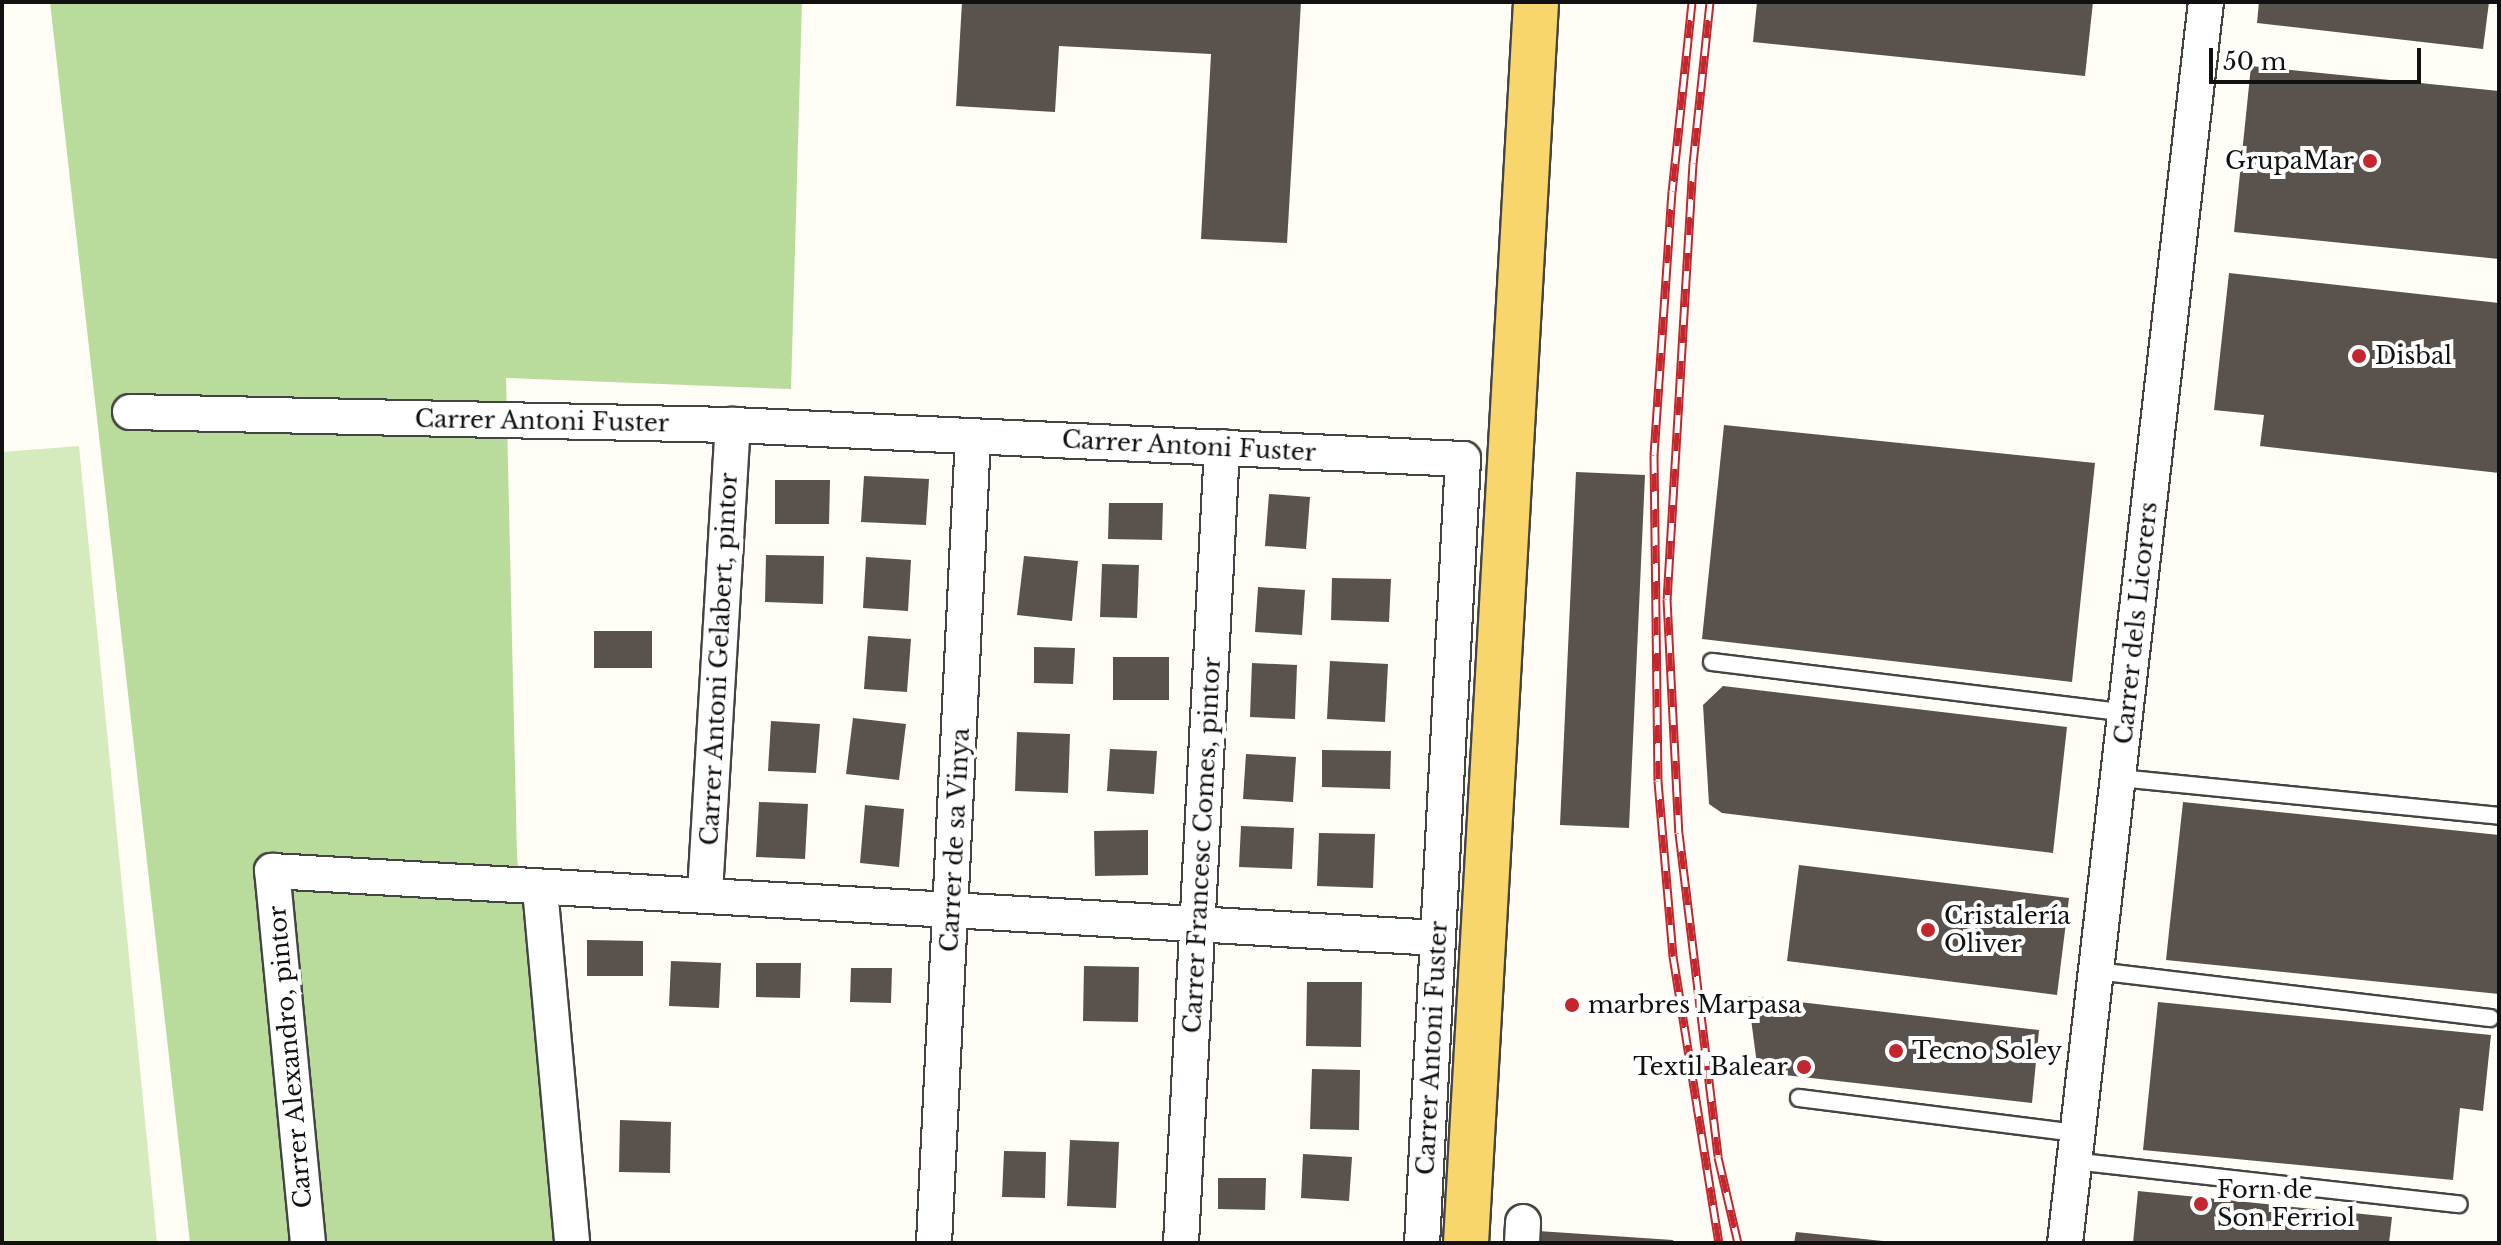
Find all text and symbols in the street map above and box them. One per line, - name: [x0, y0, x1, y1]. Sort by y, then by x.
- scale bar: [2213, 32, 2425, 82]
- text: 50 m: [2223, 47, 2286, 76]
- place label: GrupaMar: [2225, 147, 2354, 175]
- marker: GrupaMar: [2361, 152, 2379, 170]
- place label: Disbal: [2375, 342, 2452, 370]
- marker: Disbal: [2350, 347, 2368, 365]
- street label: Carrer Antoni Fuster: [414, 404, 670, 438]
- street label: Carrer Antoni Fuster: [1060, 425, 1318, 467]
- street label: Carrer Antoni Gelabert, pintor: [695, 471, 743, 847]
- street label: Carrer dels Licorers: [2109, 500, 2163, 746]
- street label: Carrer Francesc Comes, pintor: [1178, 656, 1226, 1034]
- street label: Carrer de sa Vinya: [935, 726, 975, 954]
- place label: Cristalería Oliver: [1944, 902, 2071, 958]
- street label: Carrer Alexandro, pintor: [262, 904, 318, 1210]
- street label: Carrer Antoni Fuster: [1411, 919, 1453, 1177]
- marker: Cristalería Oliver: [1919, 921, 1937, 939]
- place label: marbres Marpasa: [1588, 991, 1802, 1019]
- marker: marbres Marpasa: [1563, 996, 1581, 1014]
- place label: Tecno Soley: [1912, 1037, 2062, 1065]
- marker: Tecno Soley: [1887, 1042, 1905, 1060]
- place label: Textil Balear: [1633, 1053, 1788, 1081]
- marker: Textil Balear: [1795, 1058, 1813, 1076]
- place label: Forn de Son Ferriol: [2217, 1176, 2355, 1232]
- marker: Forn de Son Ferriol: [2192, 1195, 2210, 1213]

